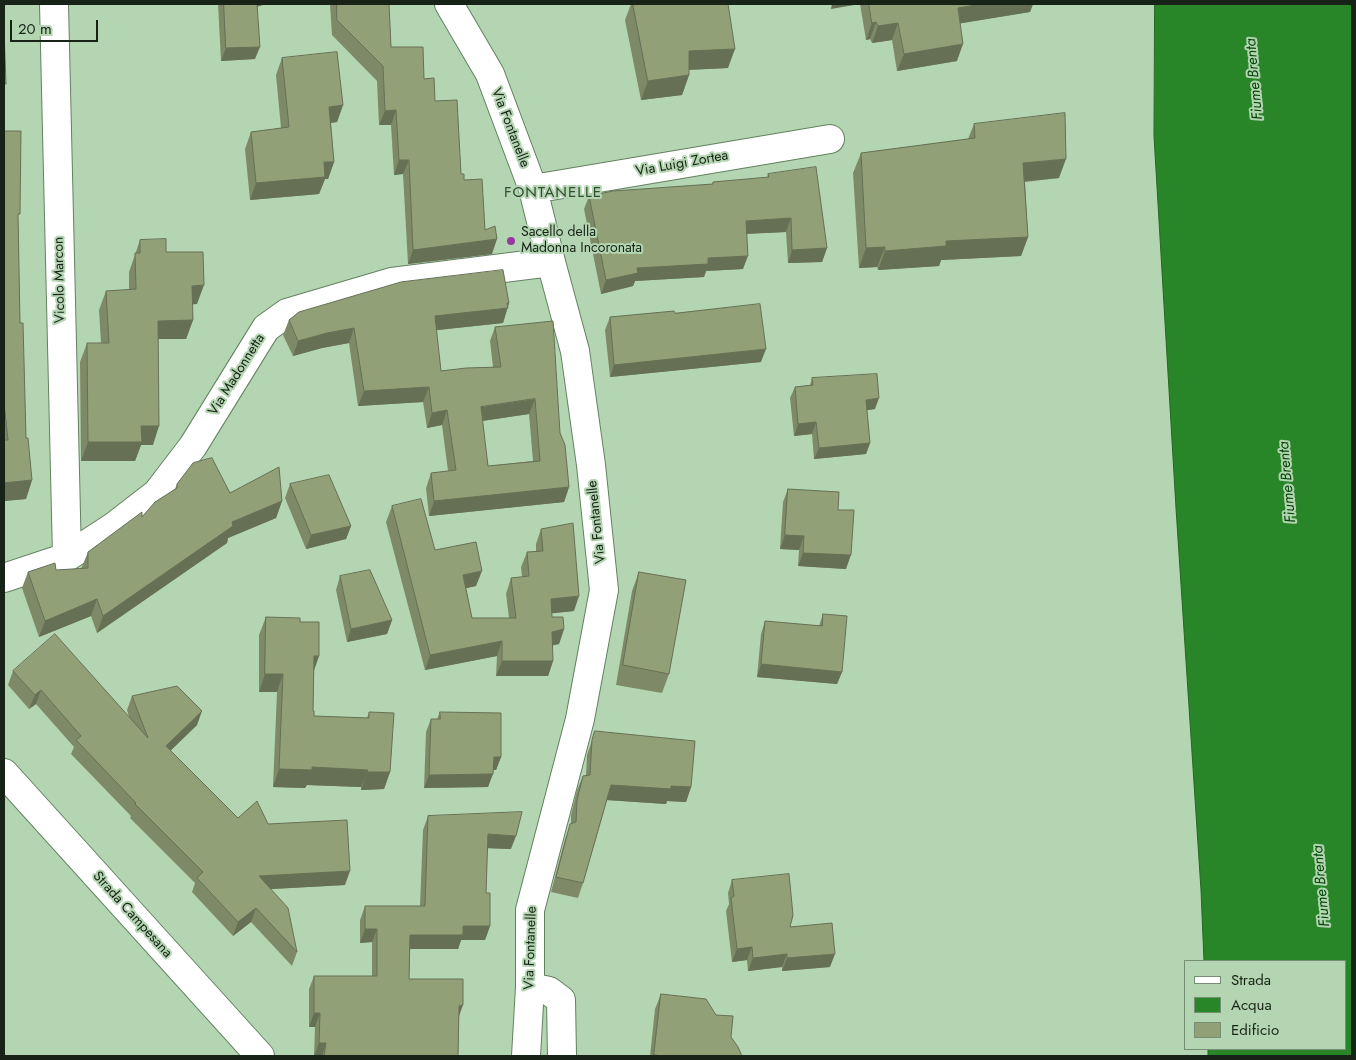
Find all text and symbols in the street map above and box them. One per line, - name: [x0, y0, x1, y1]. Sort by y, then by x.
- scale bar: [12, 10, 100, 42]
- text: 20 m: [18, 18, 52, 40]
- water label: Fiume Brenta: [1242, 37, 1268, 121]
- street label: Via Fontanelle: [487, 86, 533, 170]
- street label: Via Luigi Zortea: [634, 148, 730, 180]
- district label: FONTANELLE: [503, 184, 603, 202]
- place label: Sacello della Madonna Incoronata: [521, 225, 642, 258]
- marker: Sacello della Madonna Incoronata: [505, 235, 517, 247]
- street label: Vicolo Marcon: [51, 237, 69, 323]
- street label: Via Madonnetta: [205, 331, 269, 419]
- water label: Fiume Brenta: [1275, 440, 1301, 524]
- street label: Via Fontanelle: [584, 480, 610, 564]
- water label: Fiume Brenta: [1309, 844, 1335, 928]
- street label: Strada Campesana: [89, 868, 175, 962]
- street label: Via Fontanelle: [521, 906, 541, 990]
- legend: [1184, 960, 1346, 1050]
- text: Strada: [1231, 969, 1271, 991]
- text: Acqua: [1231, 994, 1272, 1016]
- text: Edificio: [1231, 1019, 1279, 1041]

